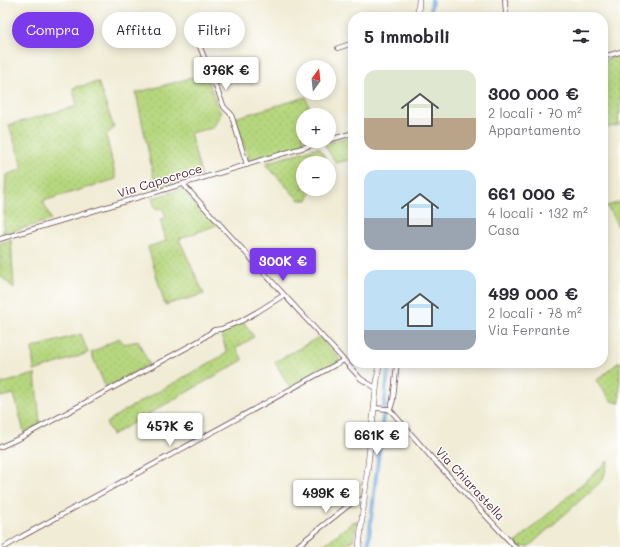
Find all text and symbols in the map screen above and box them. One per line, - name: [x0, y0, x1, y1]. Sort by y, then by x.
- chip: Compra: [12, 12, 94, 48]
- chip: Affitta: [102, 12, 176, 48]
- chip: Filtri: [184, 12, 245, 48]
- text: 5 immobili: [364, 25, 450, 47]
- icon: filters: [570, 25, 592, 47]
- pin: 376K €: [193, 57, 259, 91]
- north arrow: [296, 60, 336, 100]
- map controls: [296, 60, 336, 196]
- text: 376K €: [203, 61, 249, 78]
- text: 300 000 €: [488, 82, 579, 104]
- icon: home: [396, 86, 444, 134]
- text: 2 locali · 70 m²: [488, 104, 582, 121]
- button: +: [296, 108, 336, 148]
- text: Appartamento: [488, 121, 581, 138]
- button: −: [296, 156, 336, 196]
- street label: Via Capocroce: [115, 160, 204, 201]
- text: 661 000 €: [488, 182, 575, 204]
- icon: home: [396, 186, 444, 234]
- text: 4 locali · 132 m²: [488, 204, 588, 221]
- text: Casa: [488, 221, 520, 238]
- pin: 300K €: [250, 248, 316, 282]
- text: 300K €: [259, 252, 307, 269]
- text: 499 000 €: [488, 282, 578, 304]
- icon: home: [396, 286, 444, 334]
- text: 2 locali · 78 m²: [488, 304, 582, 321]
- text: Via Ferrante: [488, 321, 570, 338]
- pin: 457K €: [137, 413, 203, 447]
- text: 457K €: [147, 417, 193, 434]
- pin: 661K €: [344, 422, 410, 456]
- text: 661K €: [354, 426, 400, 443]
- street label: Via Chiarastella: [433, 443, 509, 523]
- pin: 499K €: [293, 480, 359, 514]
- text: 499K €: [302, 484, 350, 501]

